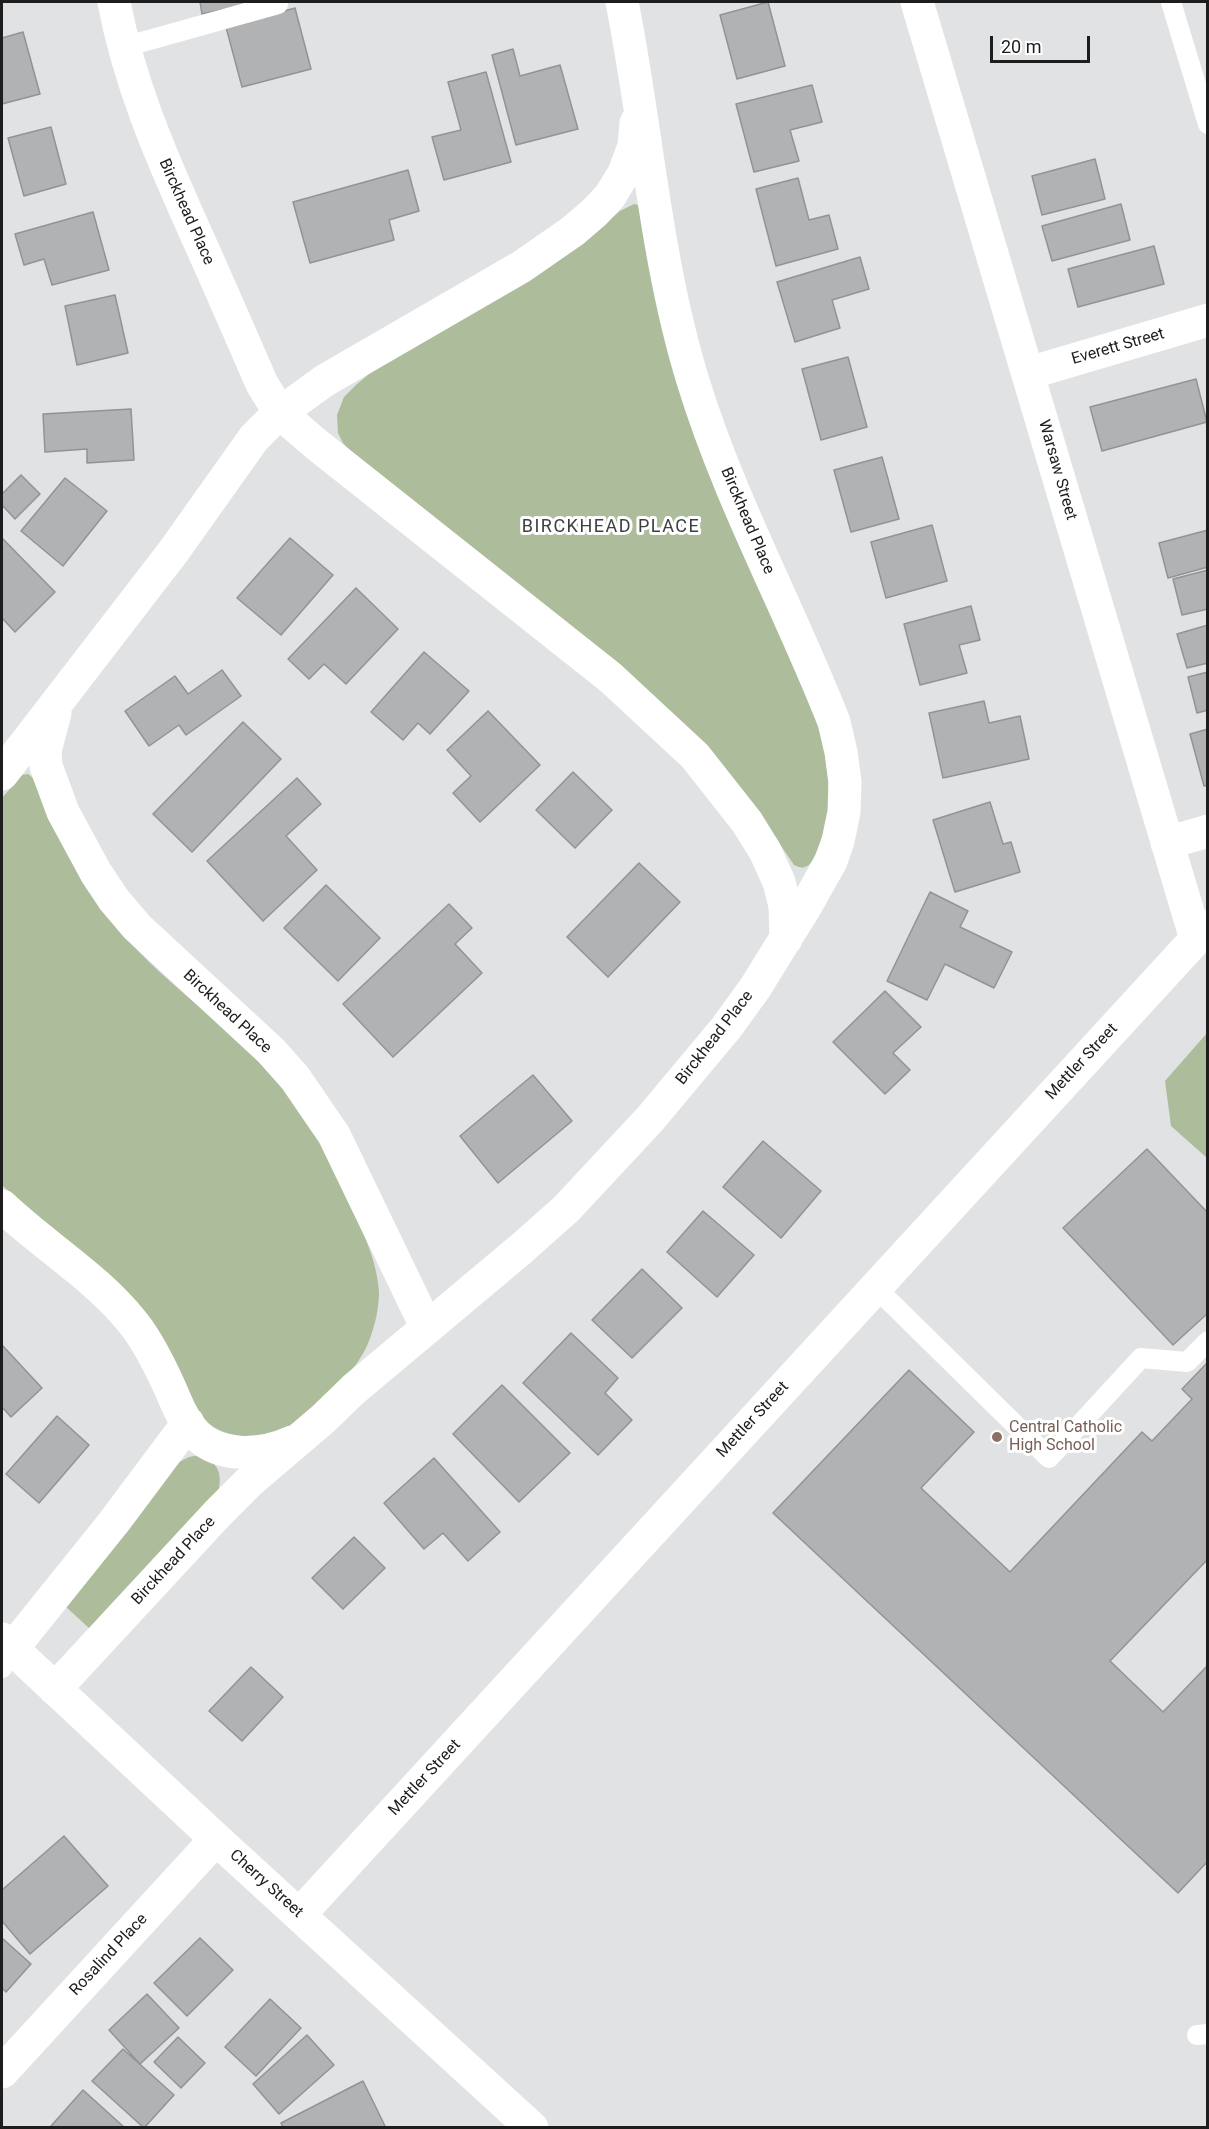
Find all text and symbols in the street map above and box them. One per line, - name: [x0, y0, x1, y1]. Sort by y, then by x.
- scale bar: [993, 24, 1094, 62]
- text: 20 m: [1001, 36, 1041, 57]
- street label: Birckhead Place: [154, 156, 218, 268]
- street label: Everett Street: [1069, 325, 1167, 369]
- street label: Warsaw Street: [1034, 418, 1080, 522]
- street label: Birckhead Place: [716, 465, 778, 577]
- district label: BIRCKHEAD PLACE: [522, 516, 700, 538]
- street label: Birckhead Place: [179, 966, 275, 1058]
- street label: Birckhead Place: [672, 987, 758, 1089]
- street label: Mettler Street: [1042, 1020, 1122, 1104]
- street label: Mettler Street: [713, 1378, 793, 1462]
- place label: Central Catholic High School: [1009, 1418, 1122, 1456]
- marker: Central Catholic High School: [990, 1430, 1004, 1444]
- street label: Birckhead Place: [128, 1513, 220, 1609]
- street label: Mettler Street: [385, 1736, 465, 1820]
- street label: Cherry Street: [225, 1846, 307, 1922]
- street label: Rosalind Place: [66, 1910, 152, 2000]

